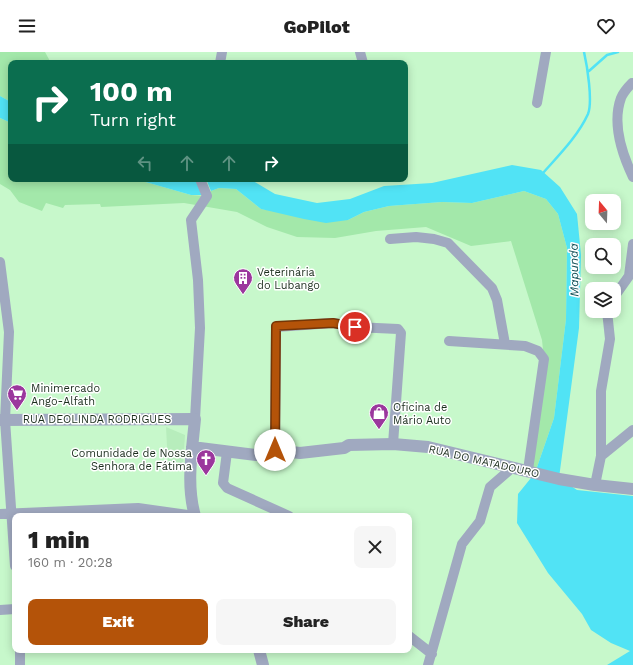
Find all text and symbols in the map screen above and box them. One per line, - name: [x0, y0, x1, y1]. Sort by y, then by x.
- icon: menu: [16, 15, 38, 37]
- icon: heart: [595, 15, 617, 37]
- text: GoPilot: [283, 16, 350, 37]
- text: 100 m: [90, 75, 173, 108]
- icon: right: [24, 76, 76, 128]
- text: Turn right: [90, 109, 176, 130]
- icon: left: [134, 152, 156, 174]
- icon: ahead: [176, 152, 198, 174]
- icon: ahead: [218, 152, 240, 174]
- icon: right: [260, 152, 282, 174]
- north arrow: [585, 194, 621, 230]
- map controls: [585, 194, 621, 318]
- button: search: [585, 238, 621, 274]
- water label: Mapunda: [567, 242, 581, 297]
- place label: Veterinária do Lubango: [257, 266, 320, 292]
- building icon: Veterinária do Lubango: [232, 267, 254, 295]
- button: layers: [585, 282, 621, 318]
- pin: [338, 310, 372, 344]
- icon: arrive: [344, 316, 366, 338]
- place label: Minimercado Ango-Alfath: [31, 382, 100, 408]
- supermarket icon: Minimercado Ango-Alfath: [6, 383, 28, 411]
- place label: Oficina de Mário Auto: [393, 401, 451, 427]
- shop icon: Oficina de Mário Auto: [368, 402, 390, 430]
- street label: RUA DEOLINDA RODRIGUES: [23, 413, 171, 426]
- position arrow: [254, 429, 296, 471]
- street label: RUA DO MATADOURO: [427, 442, 541, 481]
- place label: Comunidade de Nossa Senhora de Fátima: [71, 447, 192, 473]
- church icon: Comunidade de Nossa Senhora de Fátima: [195, 448, 217, 476]
- text: 1 min: [28, 526, 90, 554]
- button: close: [354, 526, 396, 568]
- text: 160 m · 20:28: [28, 555, 113, 570]
- button: Exit: [28, 599, 208, 645]
- button: Share: [216, 599, 396, 645]

